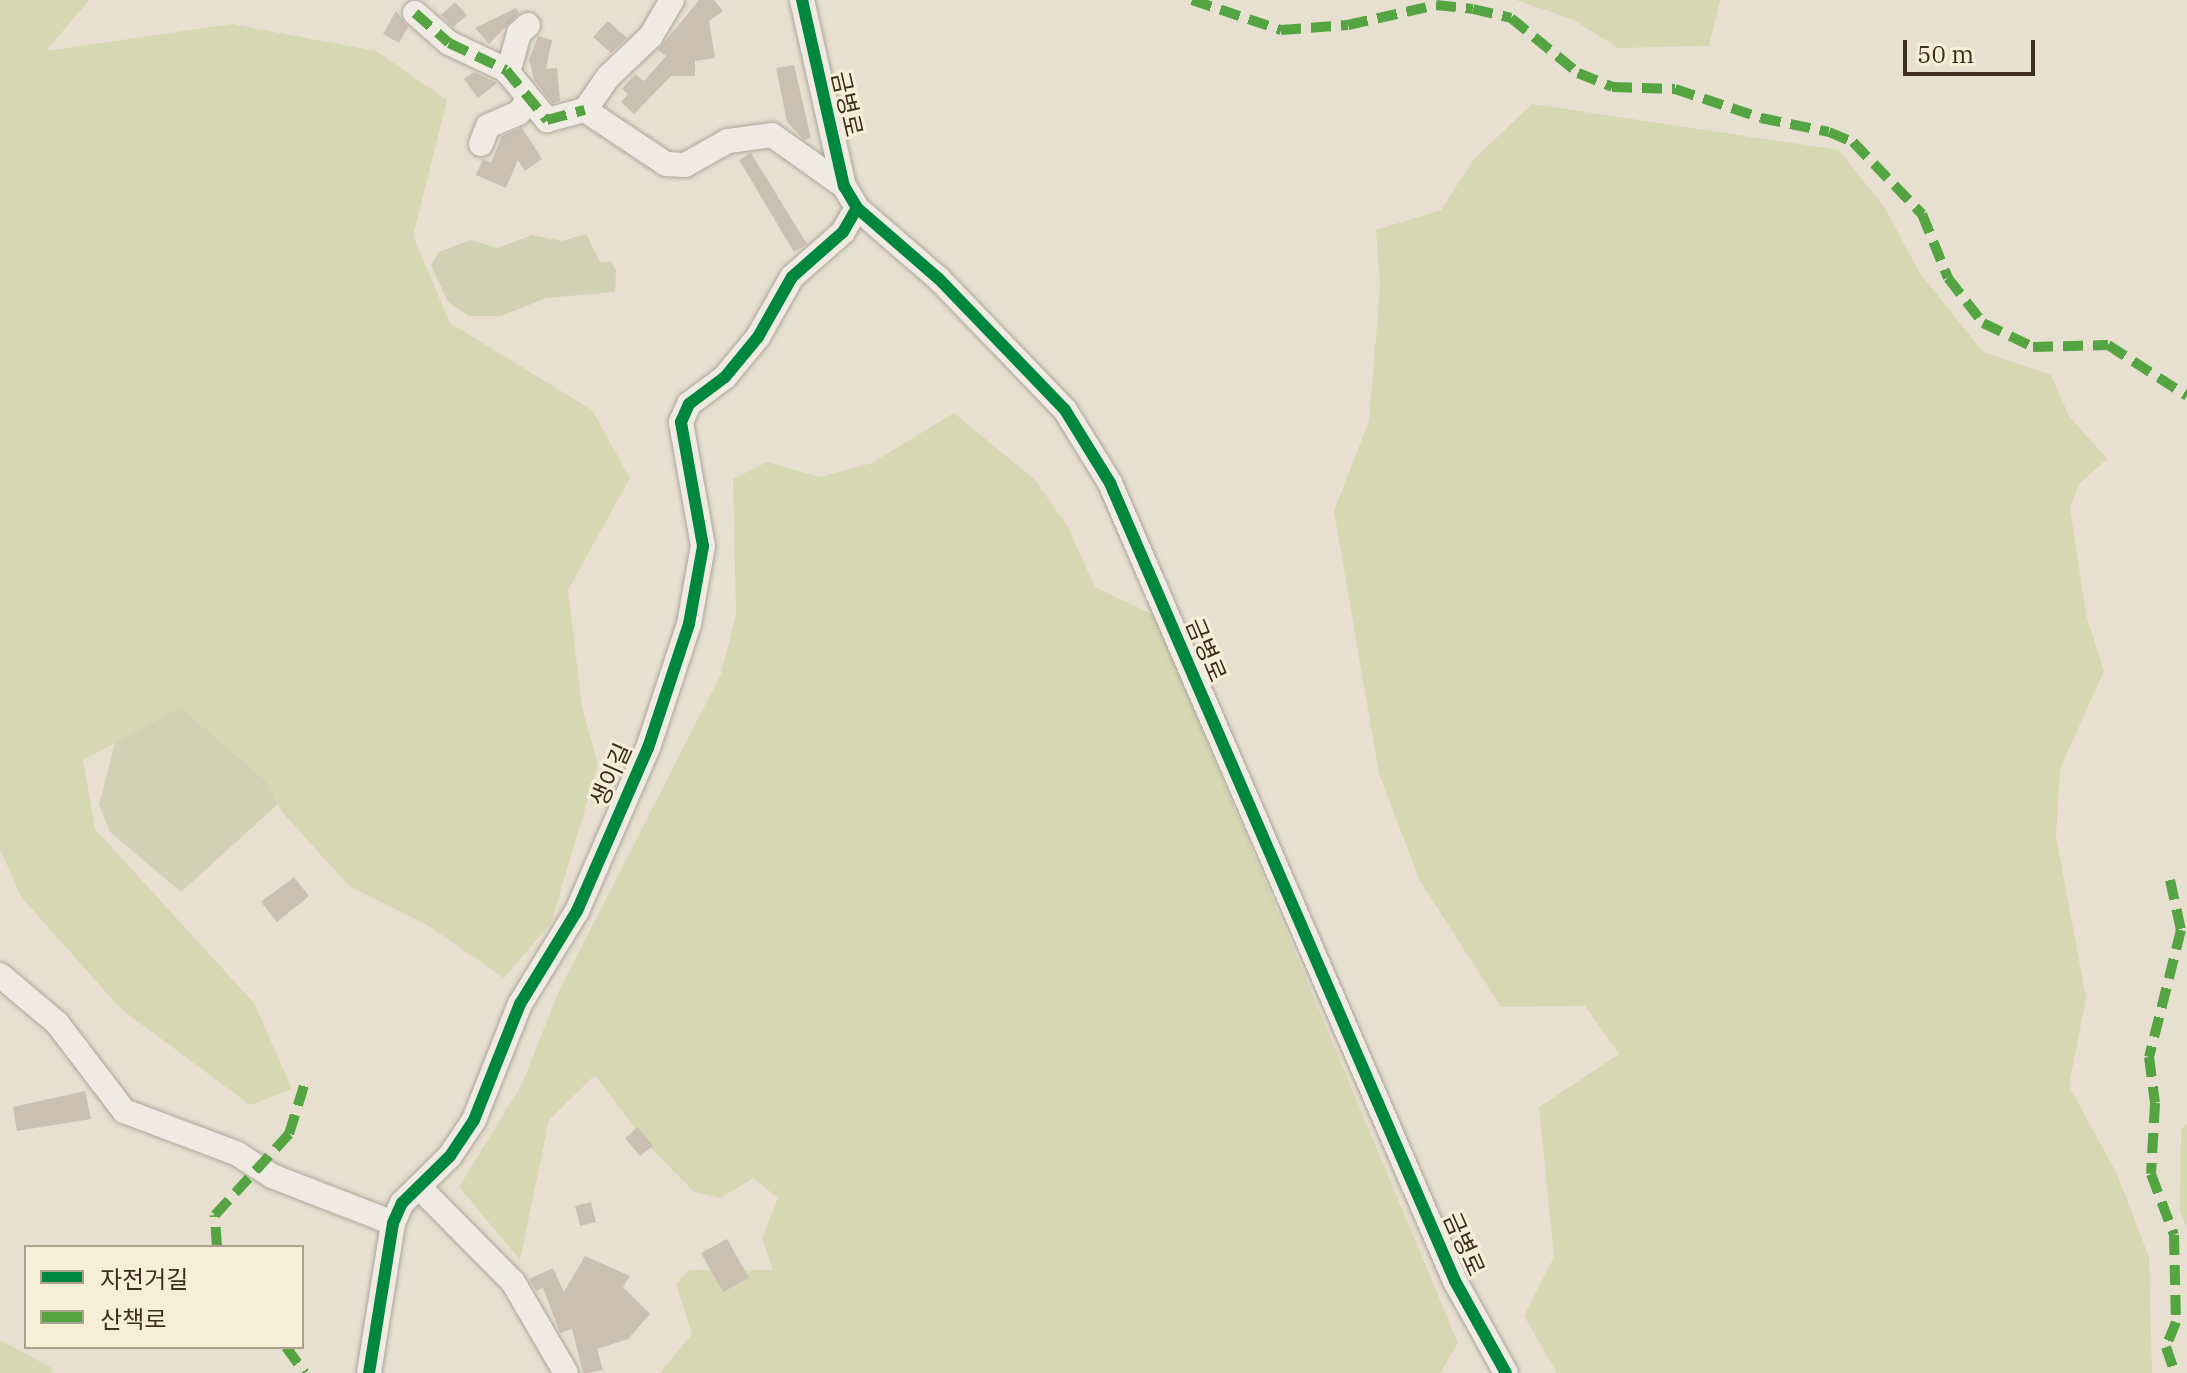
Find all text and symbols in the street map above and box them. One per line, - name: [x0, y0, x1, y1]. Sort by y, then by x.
- scale bar: [1907, 24, 2039, 74]
- text: 50 m: [1917, 38, 1974, 70]
- street label: 금병로: [826, 68, 868, 140]
- street label: 금병로: [1180, 614, 1232, 686]
- street label: 생이길: [584, 739, 638, 811]
- street label: 금병로: [1437, 1208, 1491, 1280]
- legend: [24, 1245, 304, 1349]
- text: 자전거길: [100, 1263, 188, 1295]
- text: 산책로: [100, 1303, 166, 1335]

